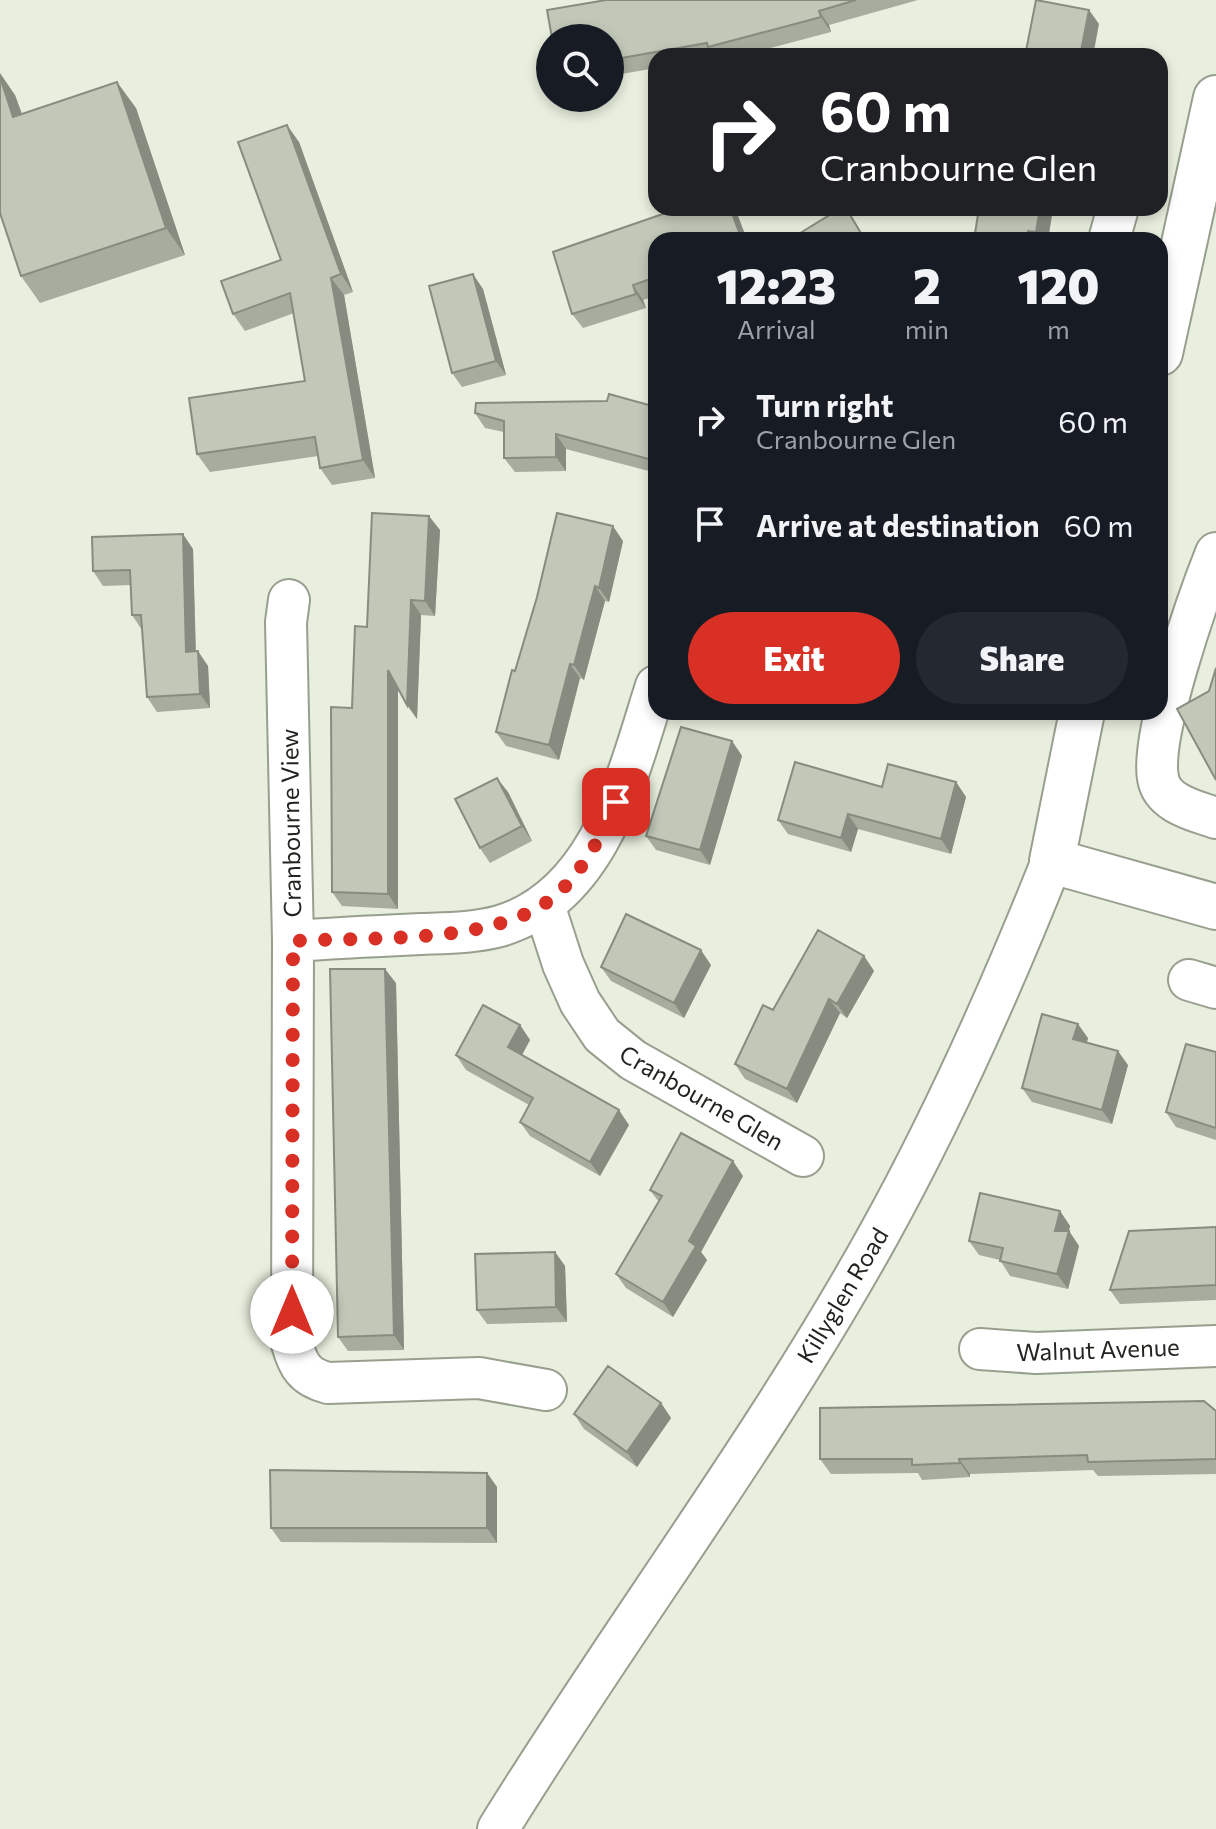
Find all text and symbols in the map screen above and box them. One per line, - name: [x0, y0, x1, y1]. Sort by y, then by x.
- map controls: [536, 24, 624, 112]
- button: search: [536, 24, 624, 112]
- text: 60 m: [820, 75, 951, 144]
- icon: right: [688, 80, 792, 184]
- text: Cranbourne Glen: [820, 144, 1097, 188]
- text: 12:23: [717, 255, 836, 314]
- text: 2: [913, 255, 941, 314]
- text: 120: [1017, 255, 1099, 314]
- text: Arrival: [737, 313, 816, 344]
- text: min: [905, 313, 949, 344]
- text: m: [1047, 313, 1070, 344]
- text: Turn right: [756, 386, 893, 423]
- icon: right: [688, 398, 732, 442]
- text: 60 m: [1058, 402, 1128, 439]
- text: Cranbourne Glen: [756, 423, 956, 454]
- icon: arrive: [688, 502, 732, 546]
- text: Arrive at destination: [756, 506, 1040, 543]
- text: 60 m: [1064, 506, 1133, 543]
- button: Exit: [688, 612, 900, 704]
- button: Share: [916, 612, 1128, 704]
- street label: Cranbourne View: [274, 728, 306, 918]
- pin: [582, 768, 650, 836]
- icon: arrive: [594, 780, 638, 824]
- street label: Cranbourne Glen: [615, 1038, 789, 1156]
- street label: Killyglen Road: [790, 1222, 894, 1368]
- position arrow: [250, 1270, 334, 1354]
- street label: Walnut Avenue: [1016, 1332, 1180, 1366]

